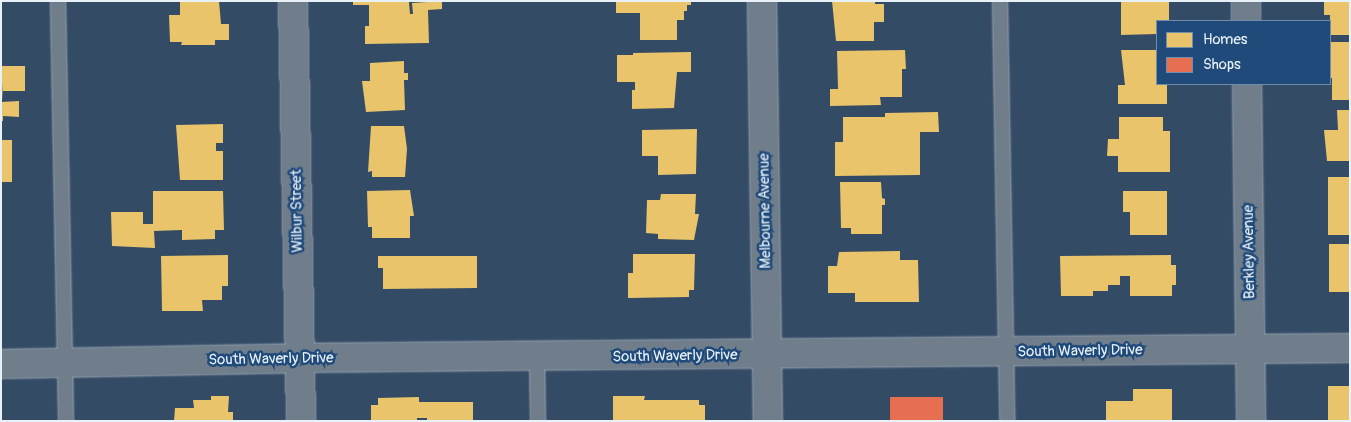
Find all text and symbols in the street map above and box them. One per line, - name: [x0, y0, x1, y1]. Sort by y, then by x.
- legend: [1156, 20, 1331, 85]
- text: Homes: [1203, 30, 1248, 49]
- text: Shops: [1203, 55, 1241, 74]
- street label: Melbourne Avenue: [755, 153, 775, 269]
- street label: Wilbur Street: [287, 169, 307, 253]
- street label: Berkley Avenue: [1239, 205, 1259, 299]
- street label: South Waverly Drive: [1017, 341, 1143, 361]
- street label: South Waverly Drive: [612, 346, 738, 366]
- street label: South Waverly Drive: [208, 349, 334, 369]

